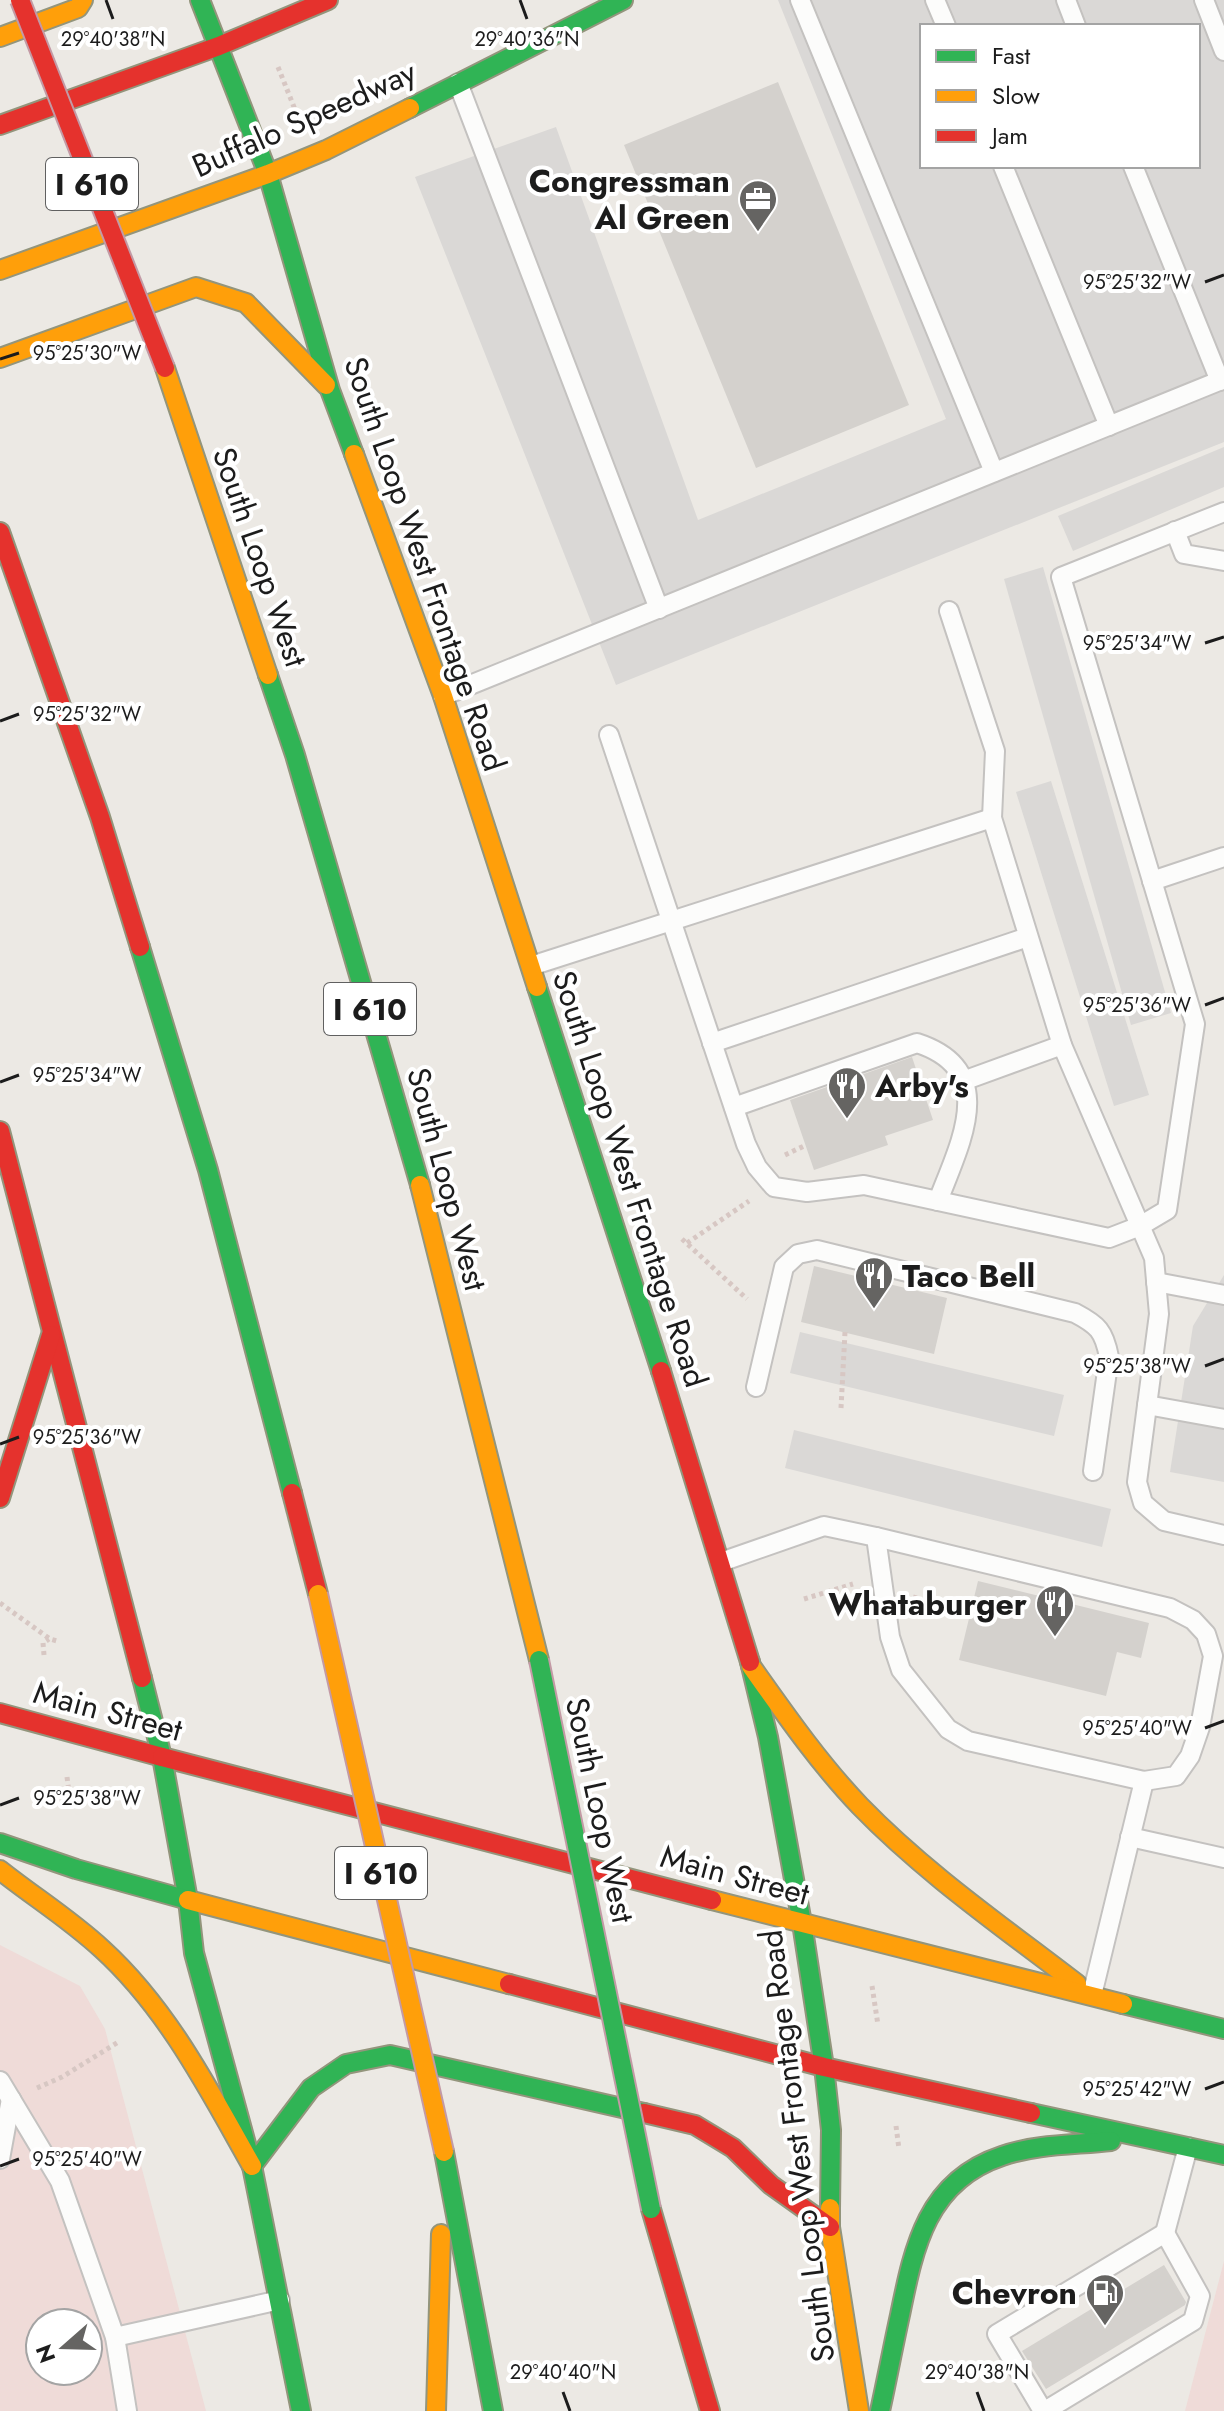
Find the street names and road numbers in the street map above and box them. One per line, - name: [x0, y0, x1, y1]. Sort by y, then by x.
- street label: Buffalo Speedway: [185, 49, 424, 189]
- road number: I 610: [46, 158, 138, 210]
- street label: South Loop West Frontage Road: [332, 351, 518, 777]
- street label: South Loop West: [201, 441, 319, 673]
- street label: South Loop West Frontage Road: [541, 965, 719, 1393]
- road number: I 610: [324, 983, 416, 1035]
- street label: South Loop West: [395, 1062, 499, 1296]
- street label: Main Street: [28, 1669, 188, 1753]
- street label: South Loop West: [554, 1693, 646, 1927]
- street label: Main Street: [655, 1833, 815, 1917]
- road number: I 610: [335, 1847, 427, 1899]
- street label: South Loop West Frontage Road: [748, 1927, 846, 2365]

